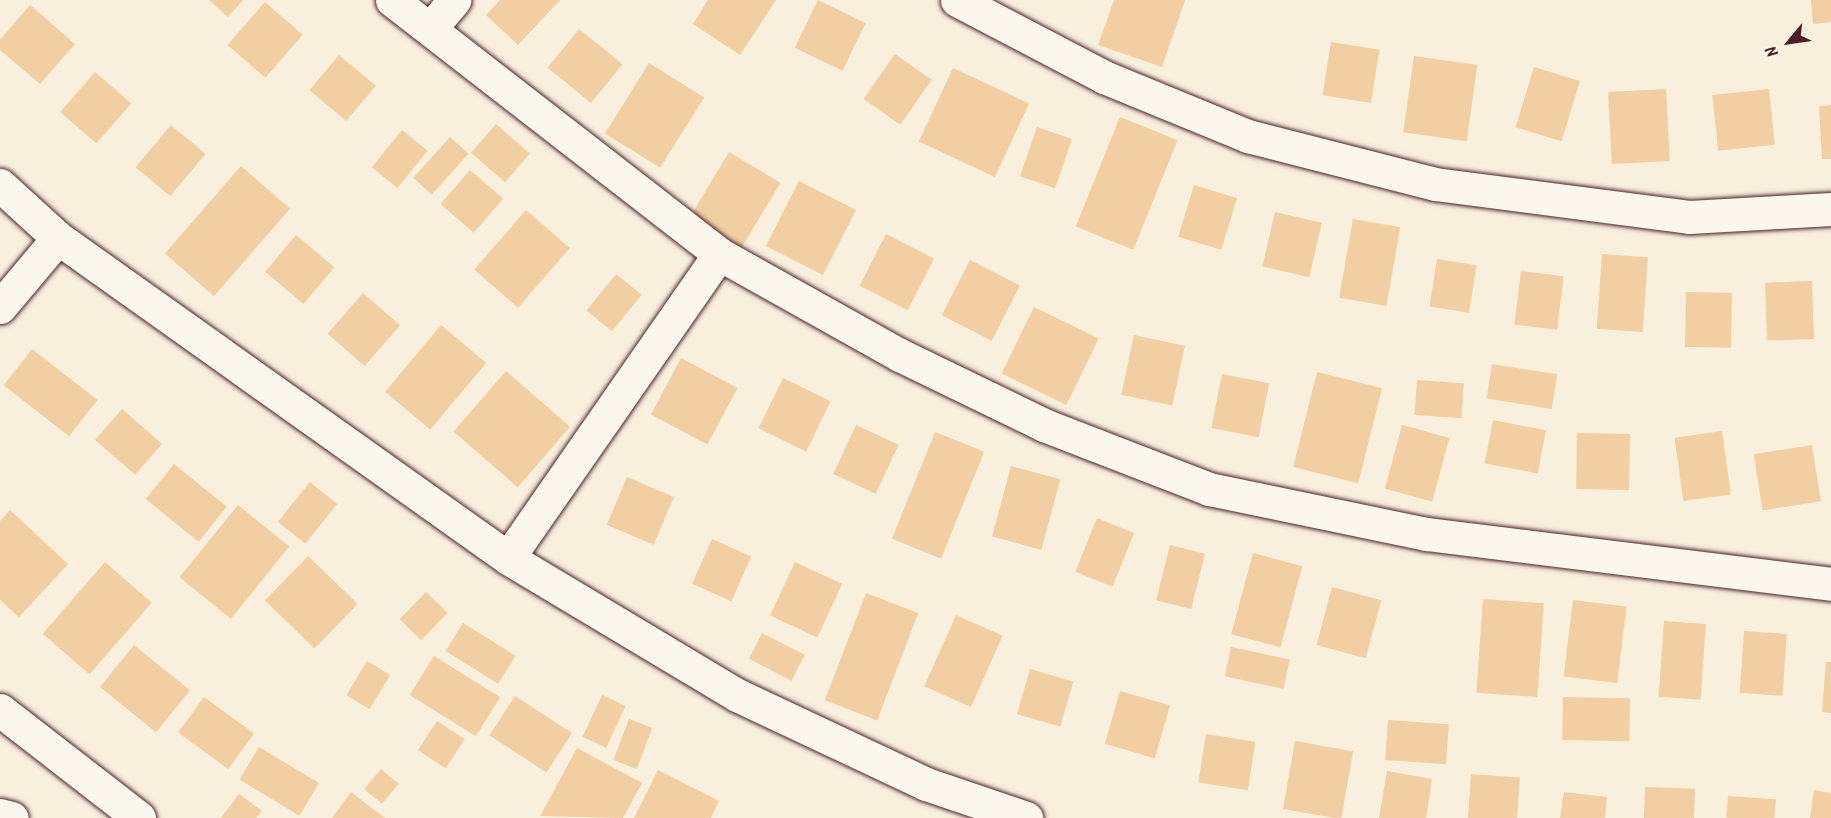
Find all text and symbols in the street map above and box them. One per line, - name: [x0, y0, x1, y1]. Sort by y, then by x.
- north arrow: [1759, 12, 1819, 72]
- text: N: [1759, 40, 1786, 61]

